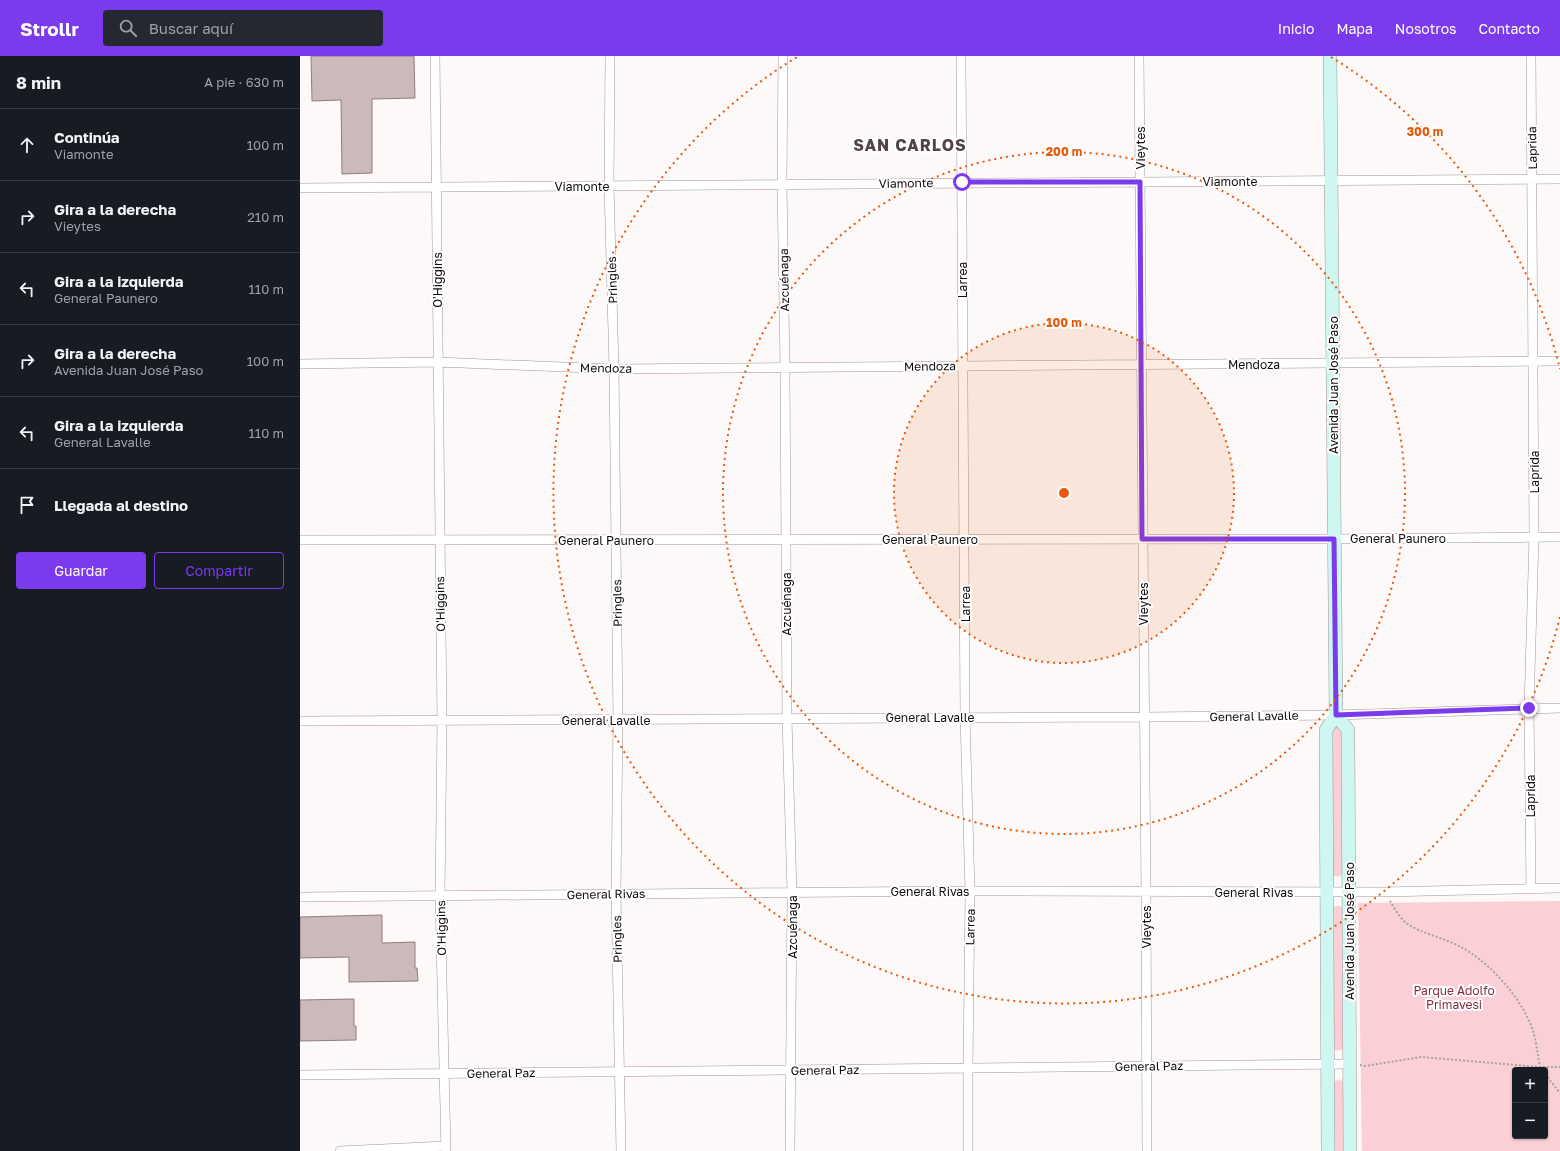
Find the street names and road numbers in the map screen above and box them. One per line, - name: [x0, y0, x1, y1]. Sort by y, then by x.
- street label: Vieytes: [1133, 126, 1148, 170]
- street label: Laprida: [1524, 126, 1540, 170]
- street label: Viamonte: [1203, 174, 1257, 189]
- street label: Viamonte: [878, 175, 934, 191]
- street label: Viamonte: [555, 179, 609, 194]
- street label: Azcuénaga: [776, 248, 792, 312]
- street label: O'Higgins: [430, 252, 445, 308]
- street label: Pringles: [604, 256, 620, 304]
- street label: Larrea: [955, 262, 970, 298]
- street label: Avenida Juan José Paso: [1326, 316, 1341, 454]
- street label: Mendoza: [1228, 357, 1280, 372]
- street label: Mendoza: [904, 358, 956, 374]
- street label: Mendoza: [580, 360, 632, 376]
- street label: Laprida: [1527, 450, 1542, 494]
- street label: General Paunero: [1350, 531, 1446, 546]
- street label: General Paunero: [882, 532, 978, 547]
- street label: General Paunero: [558, 533, 654, 548]
- street label: Azcuénaga: [779, 572, 794, 636]
- street label: O'Higgins: [432, 576, 448, 632]
- street label: Pringles: [609, 579, 625, 627]
- street label: Vieytes: [1136, 582, 1151, 626]
- street label: Larrea: [958, 586, 973, 622]
- street label: General Lavalle: [1209, 708, 1299, 724]
- street label: General Lavalle: [885, 710, 975, 725]
- street label: General Lavalle: [561, 713, 651, 728]
- street label: Laprida: [1523, 774, 1538, 818]
- street label: Avenida Juan José Paso: [1342, 862, 1357, 1000]
- street label: General Rivas: [891, 884, 969, 899]
- street label: General Rivas: [1215, 885, 1293, 900]
- street label: General Rivas: [566, 886, 646, 902]
- street label: Azcuénaga: [785, 895, 800, 959]
- street label: O'Higgins: [433, 900, 449, 956]
- street label: Vieytes: [1139, 905, 1154, 949]
- street label: Larrea: [962, 909, 978, 945]
- street label: Pringles: [609, 915, 625, 963]
- street label: General Paz: [1115, 1058, 1183, 1074]
- street label: General Paz: [791, 1062, 859, 1078]
- street label: General Paz: [467, 1065, 535, 1081]

